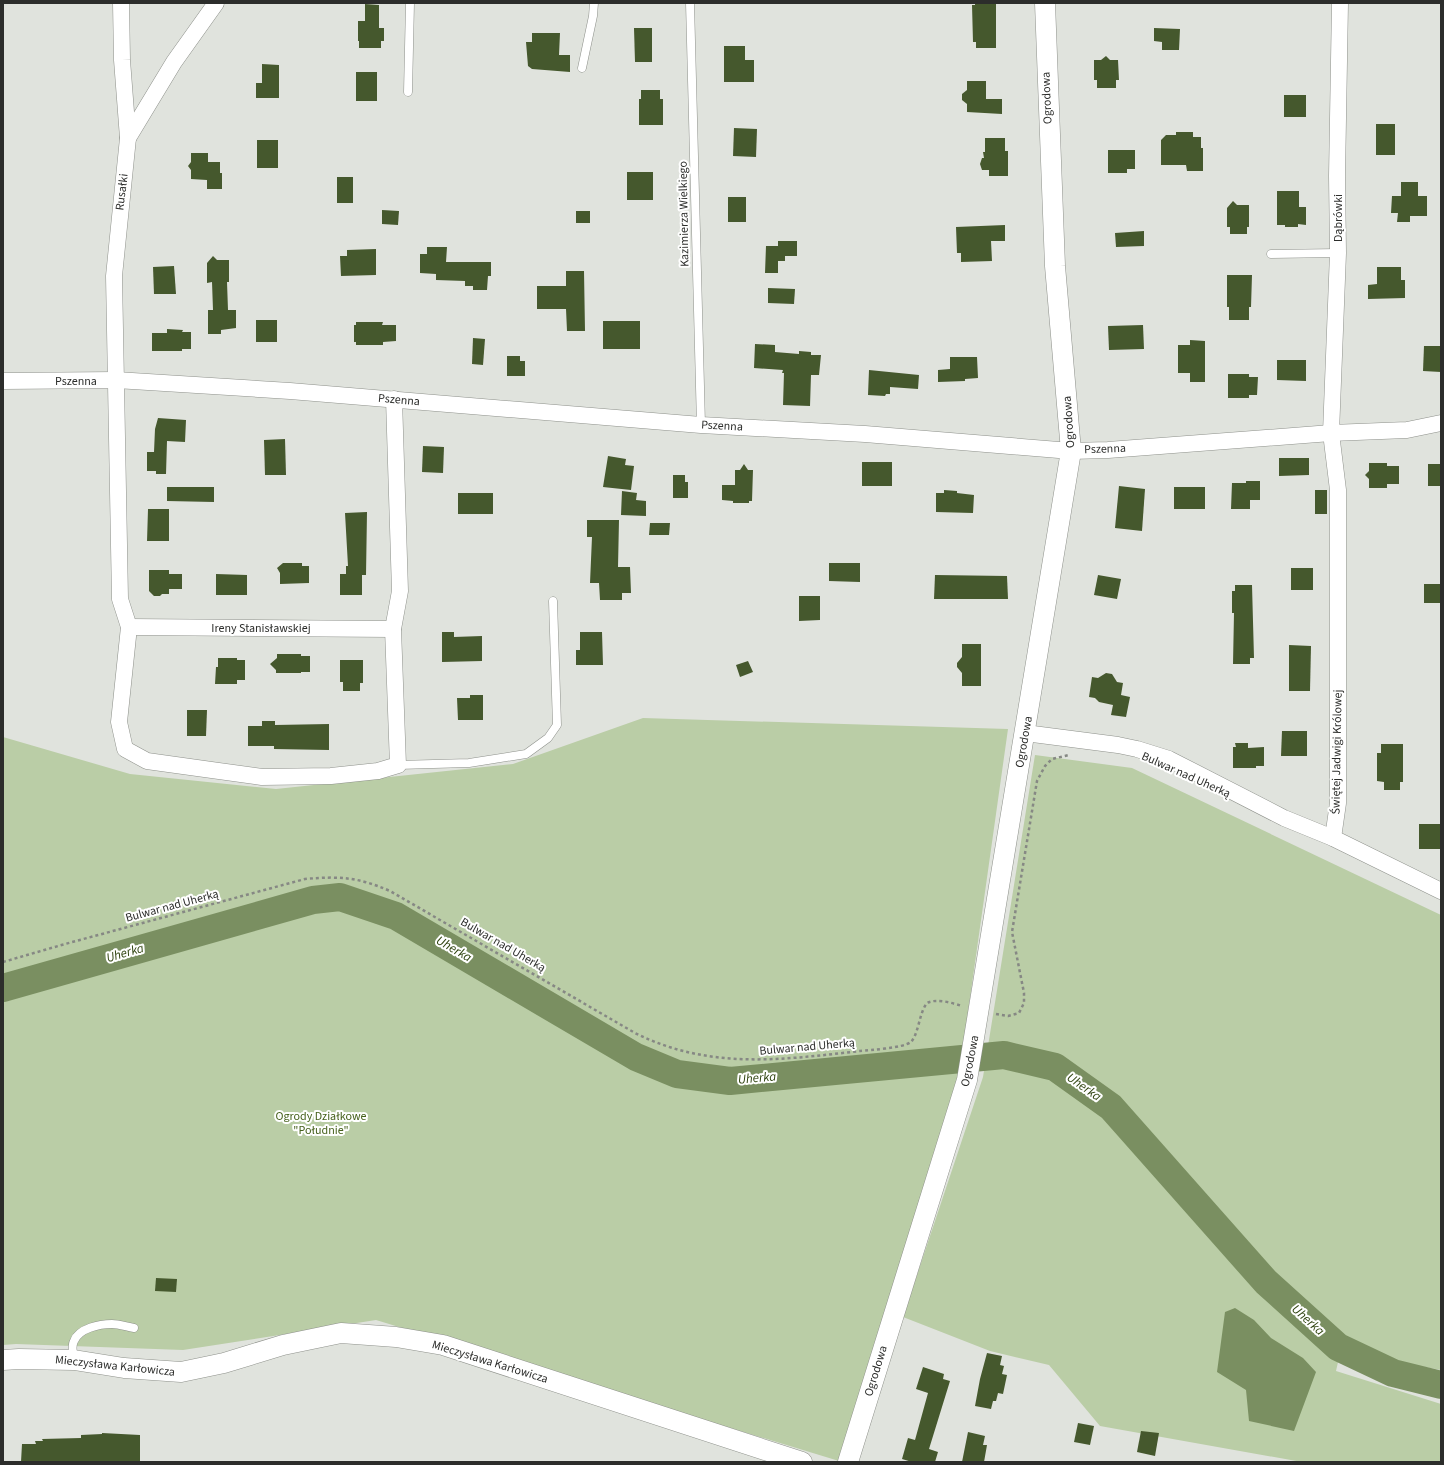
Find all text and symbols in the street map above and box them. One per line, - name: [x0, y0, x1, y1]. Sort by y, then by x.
- street label: Ogrodowa: [1038, 72, 1056, 124]
- street label: Kazimierza Wielkiego: [675, 161, 693, 267]
- street label: Rusałki: [111, 173, 133, 211]
- street label: Dąbrówki: [1330, 194, 1347, 242]
- street label: Pszenna: [55, 373, 97, 390]
- street label: Pszenna: [377, 390, 421, 410]
- street label: Ogrodowa: [1059, 395, 1079, 449]
- street label: Pszenna: [701, 416, 743, 436]
- street label: Pszenna: [1084, 440, 1126, 458]
- street label: Ireny Stanisławskiej: [211, 620, 311, 637]
- street label: Świętej Jadwigi Królowej: [1327, 689, 1347, 815]
- street label: Ogrodowa: [1011, 715, 1037, 769]
- street label: Bulwar nad Uherką: [1139, 748, 1233, 802]
- street label: Bulwar nad Uherką: [124, 885, 220, 927]
- street label: Bulwar nad Uherką: [457, 914, 549, 976]
- water label: Uherka: [433, 932, 475, 966]
- water label: Uherka: [104, 939, 146, 967]
- street label: Bulwar nad Uherką: [759, 1034, 855, 1060]
- street label: Ogrodowa: [957, 1034, 983, 1088]
- water label: Uherka: [737, 1067, 777, 1089]
- water label: Uherka: [1063, 1069, 1105, 1105]
- park label: Ogrody Działkowe "Południe": [276, 1108, 367, 1139]
- water label: Uherka: [1288, 1300, 1328, 1340]
- street label: Mieczysława Karłowicza: [430, 1336, 550, 1388]
- street label: Ogrodowa: [860, 1344, 892, 1398]
- street label: Mieczysława Karłowicza: [54, 1351, 176, 1381]

